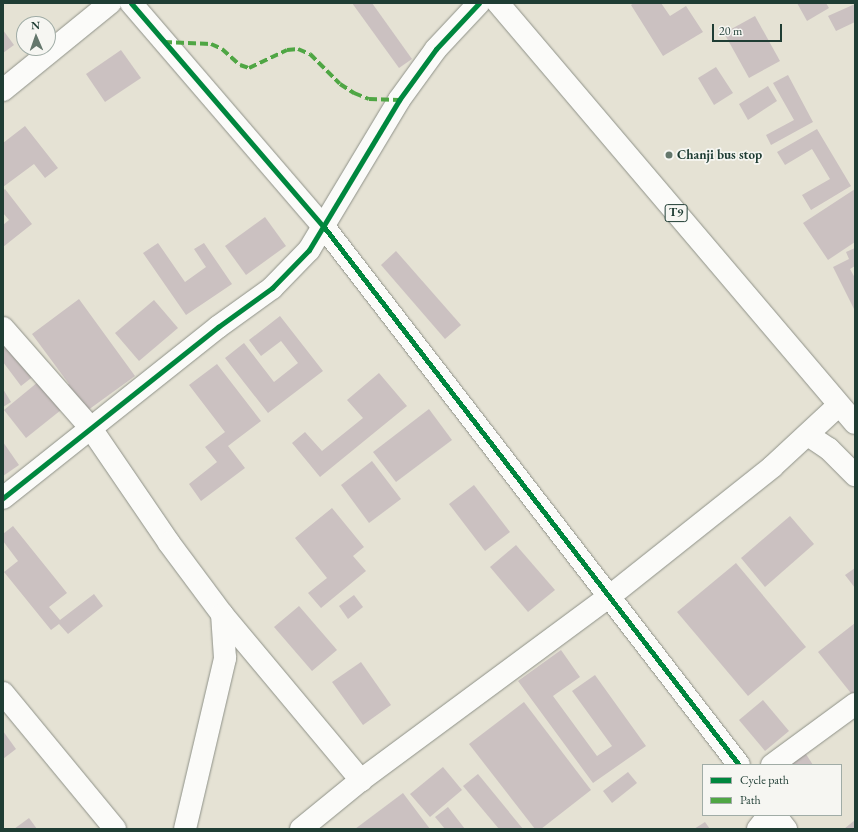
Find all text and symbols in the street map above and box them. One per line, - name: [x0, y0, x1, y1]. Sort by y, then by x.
- north arrow: [16, 16, 56, 56]
- scale bar: [714, 16, 784, 42]
- text: N: [31, 18, 40, 32]
- text: 20 m: [719, 23, 742, 39]
- place label: Chanji bus stop: [677, 147, 762, 163]
- marker: Chanji bus stop: [664, 150, 674, 160]
- road number: T9: [664, 203, 688, 223]
- legend: [702, 764, 842, 816]
- text: Cycle path: [740, 772, 789, 788]
- text: Path: [740, 792, 761, 808]

